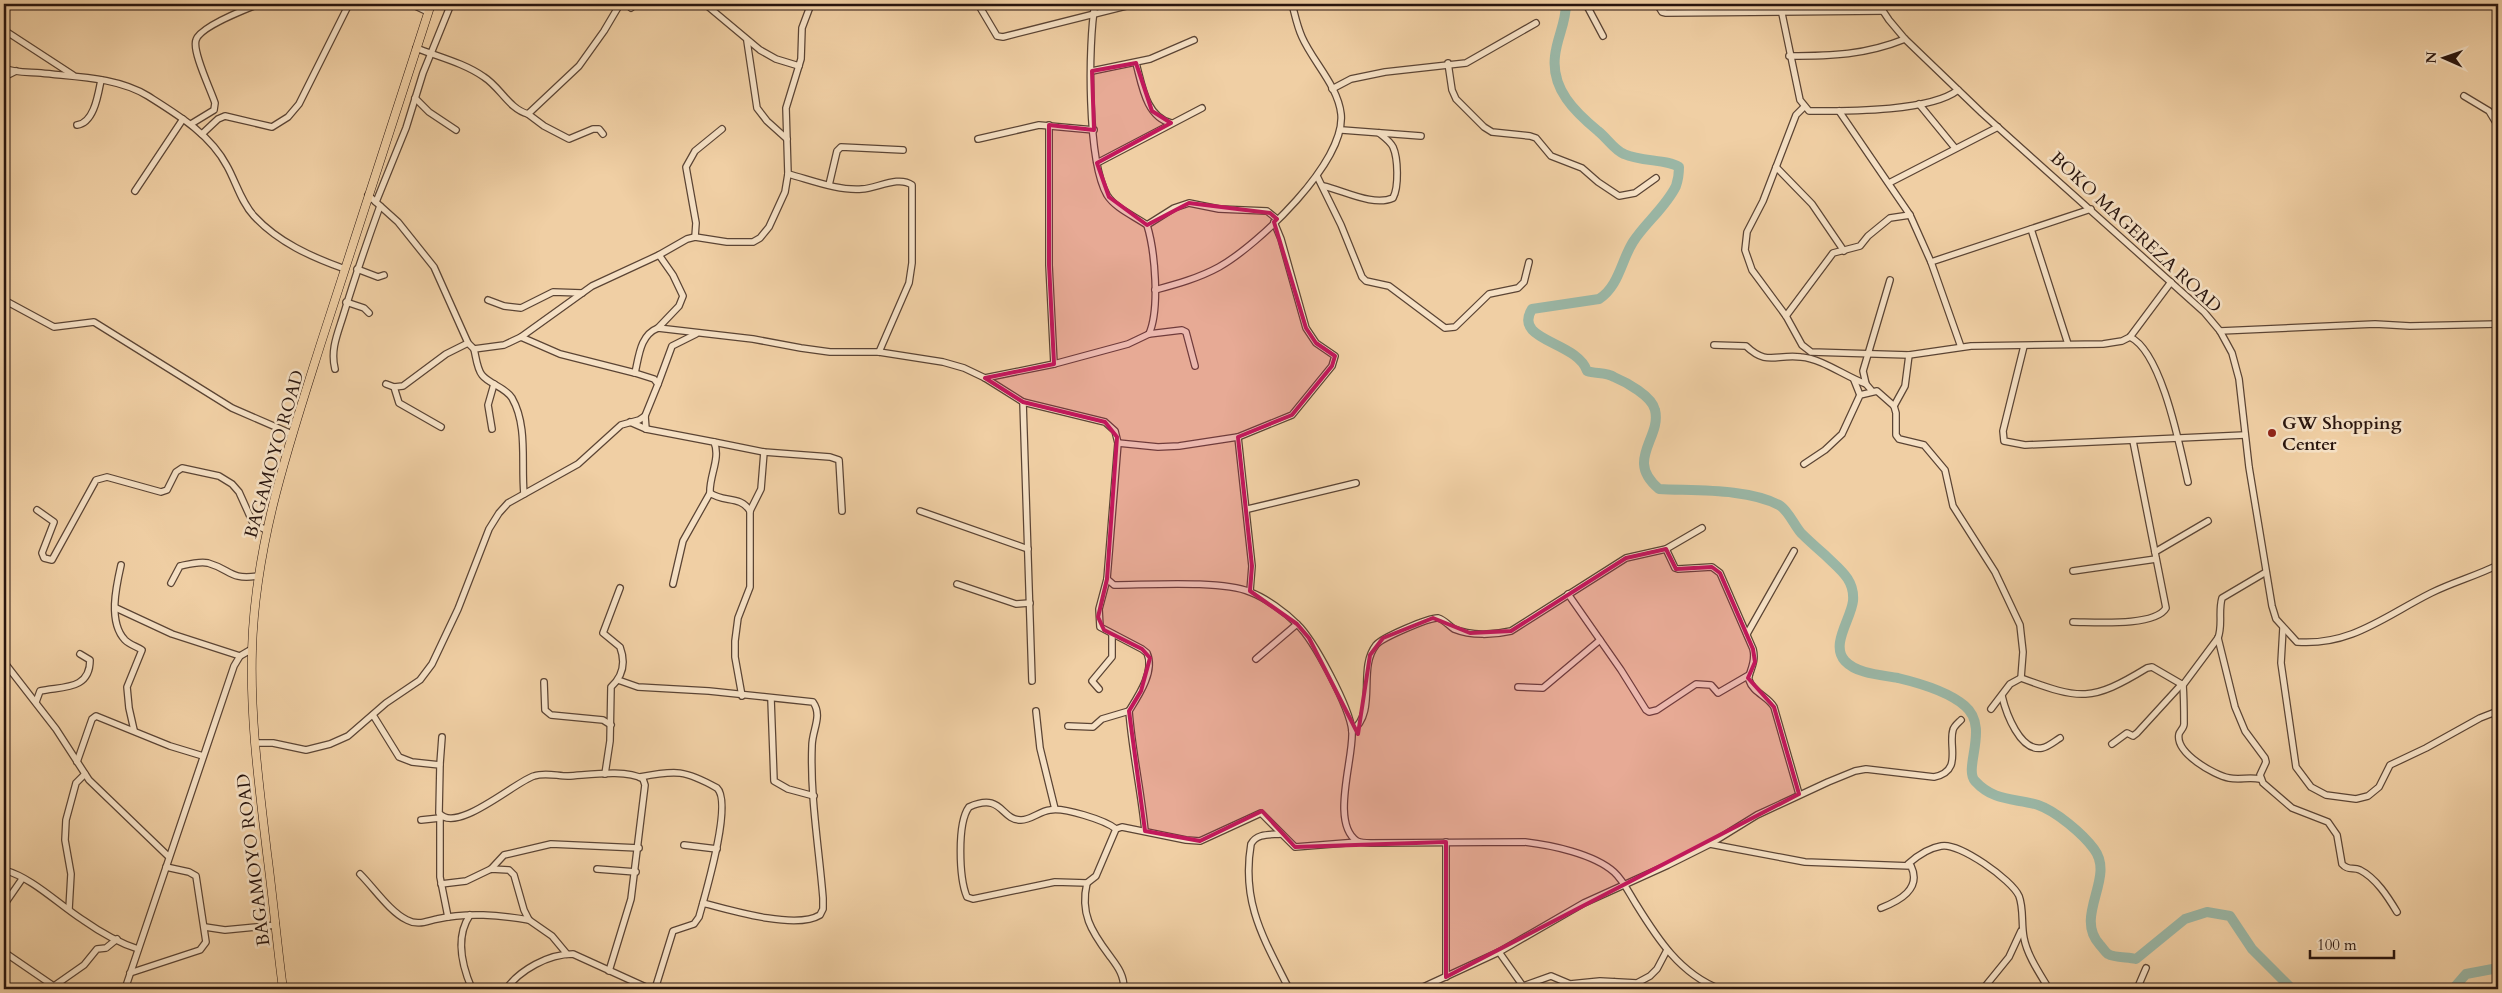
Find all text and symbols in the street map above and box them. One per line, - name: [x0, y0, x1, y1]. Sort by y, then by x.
- north arrow: [2420, 32, 2470, 82]
- text: N: [2422, 51, 2441, 64]
- street label: BOKO MAGEREZA ROAD: [2044, 146, 2227, 319]
- street label: BAGAMOYO ROAD: [239, 367, 310, 541]
- place label: GW Shopping Center: [2282, 411, 2402, 457]
- marker: GW Shopping Center: [2266, 427, 2278, 439]
- street label: BAGAMOYO ROAD: [230, 772, 276, 948]
- scale bar: [2310, 928, 2393, 960]
- text: 100 m: [2317, 935, 2357, 955]

